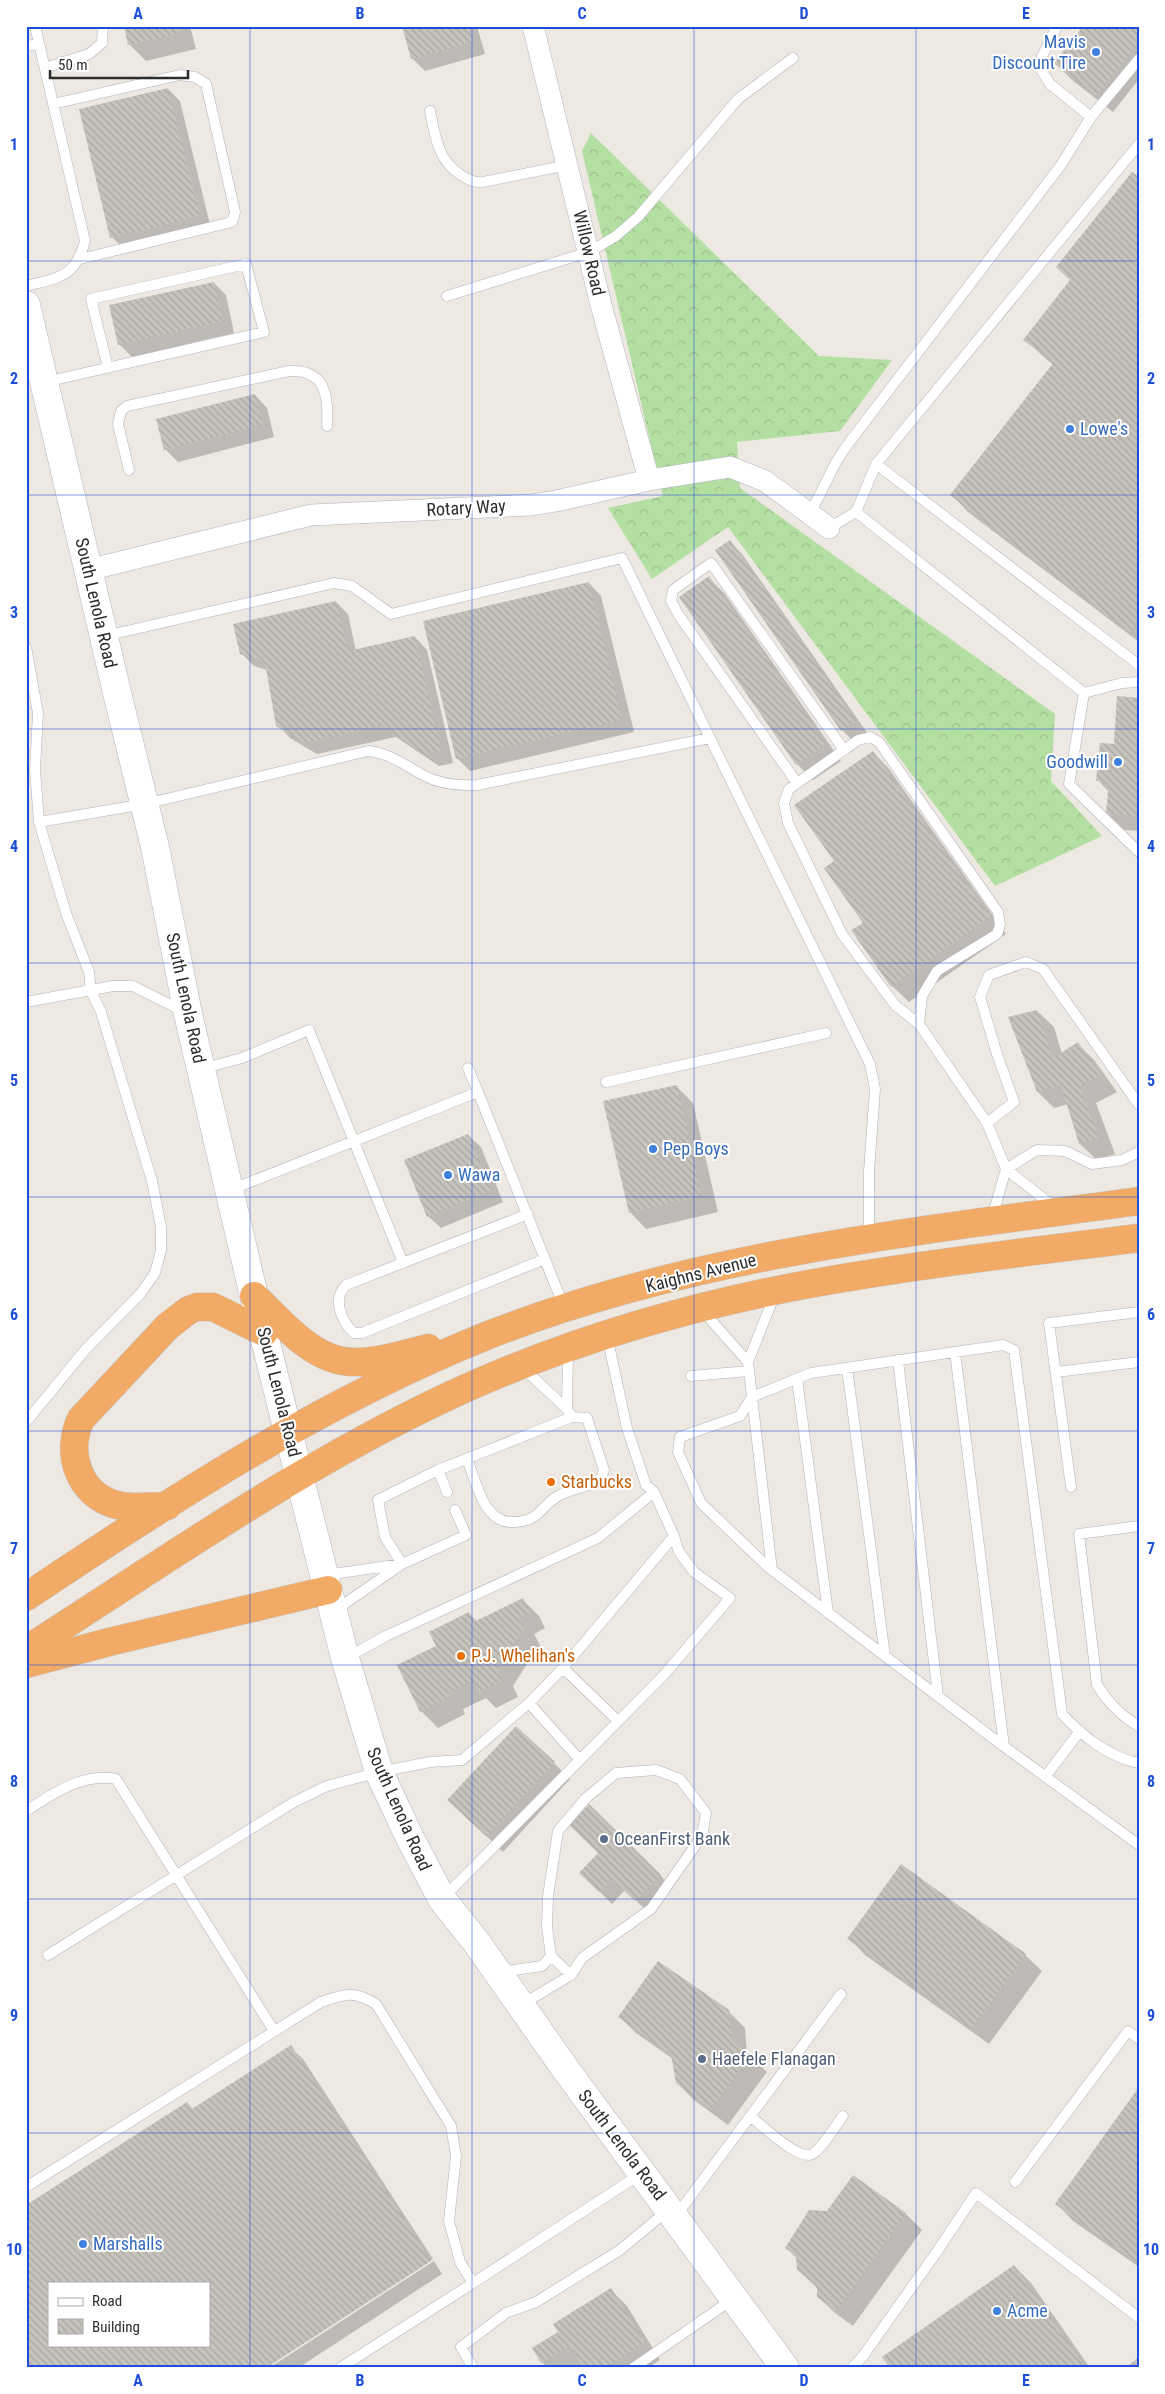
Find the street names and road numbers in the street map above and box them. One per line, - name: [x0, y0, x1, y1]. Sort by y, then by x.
- street label: Willow Road: [569, 208, 610, 298]
- street label: Rotary Way: [426, 495, 507, 520]
- street label: South Lenola Road: [71, 536, 122, 670]
- street label: South Lenola Road: [162, 931, 211, 1065]
- street label: Kaighns Avenue: [644, 1249, 758, 1296]
- street label: South Lenola Road: [253, 1325, 306, 1459]
- street label: South Lenola Road: [363, 1744, 436, 1874]
- street label: South Lenola Road: [574, 2085, 671, 2204]

